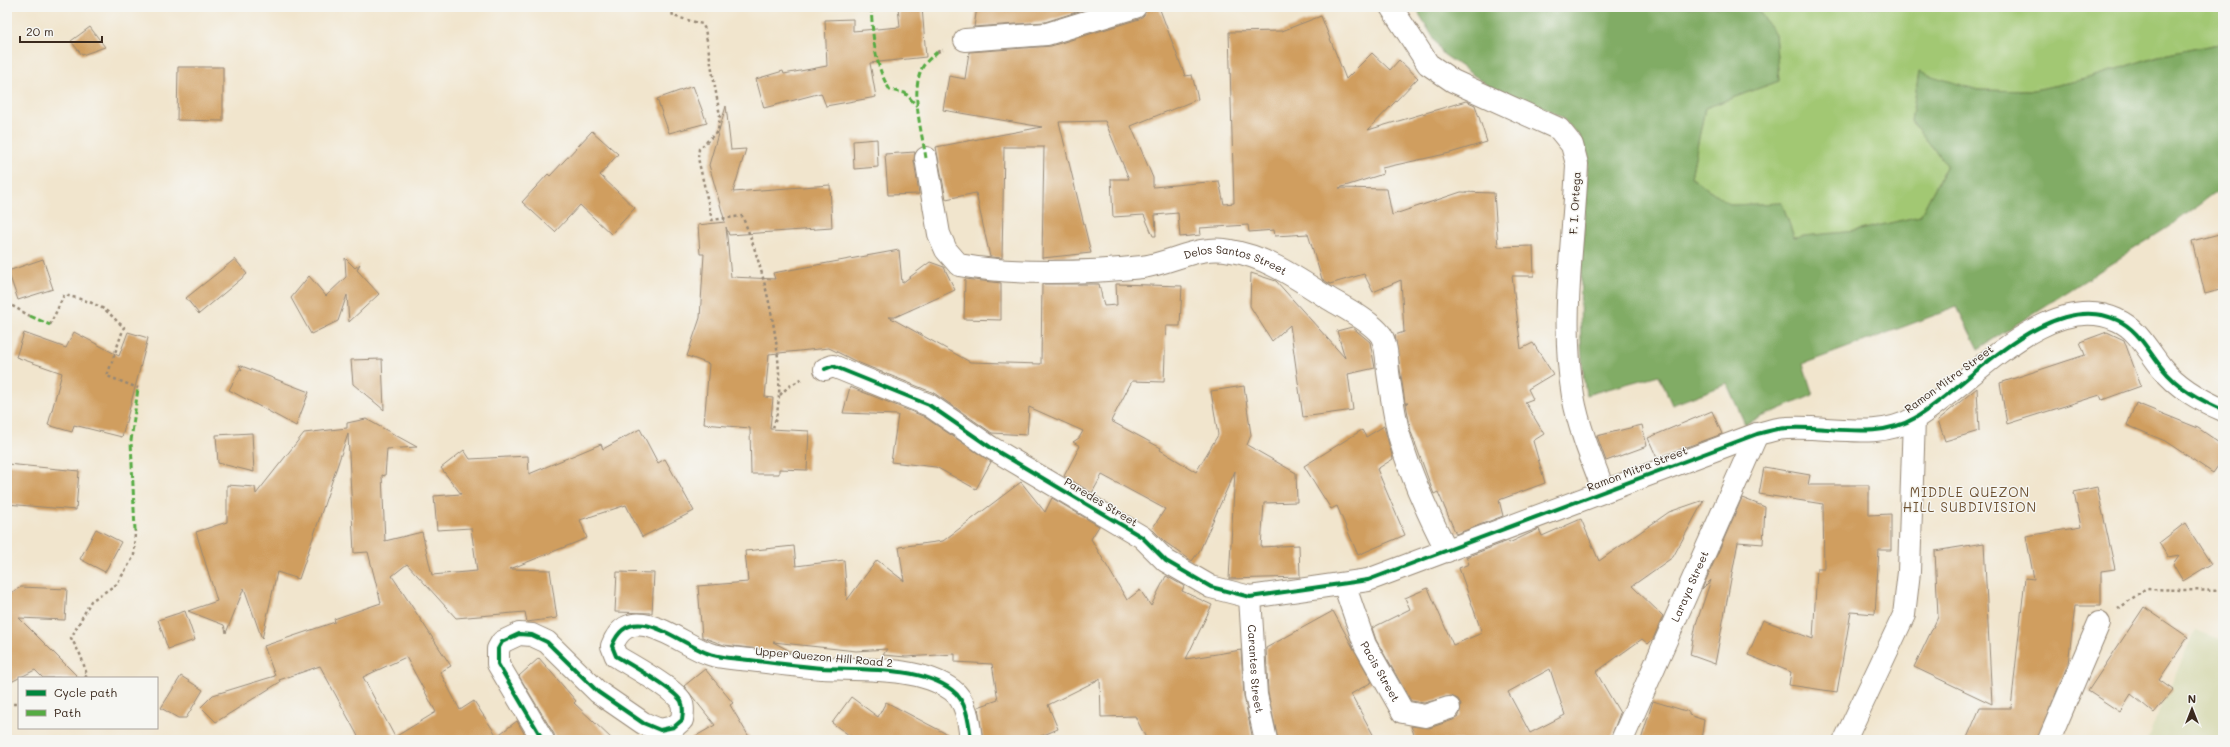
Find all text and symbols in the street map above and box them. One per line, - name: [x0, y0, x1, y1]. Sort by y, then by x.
- scale bar: [20, 18, 102, 44]
- text: 20 m: [26, 23, 54, 39]
- street label: F. I. Ortega: [1565, 171, 1584, 235]
- street label: Delos Santos Street: [1182, 241, 1290, 278]
- street label: Ramon Mitra Street: [1901, 341, 1996, 416]
- street label: Ramon Mitra Street: [1584, 442, 1689, 495]
- street label: Paredes Street: [1062, 474, 1141, 530]
- district label: MIDDLE QUEZON HILL SUBDIVISION: [1903, 483, 2037, 515]
- street label: Laraya Street: [1667, 548, 1712, 624]
- street label: Carantes Street: [1245, 624, 1268, 714]
- street label: Pacis Street: [1357, 638, 1404, 704]
- street label: Upper Quezon Hill Road 2: [755, 643, 893, 670]
- legend: [18, 677, 158, 729]
- text: Cycle path: [54, 684, 117, 700]
- north arrow: [2172, 689, 2212, 729]
- text: N: [2188, 691, 2196, 706]
- text: Path: [54, 704, 81, 720]

